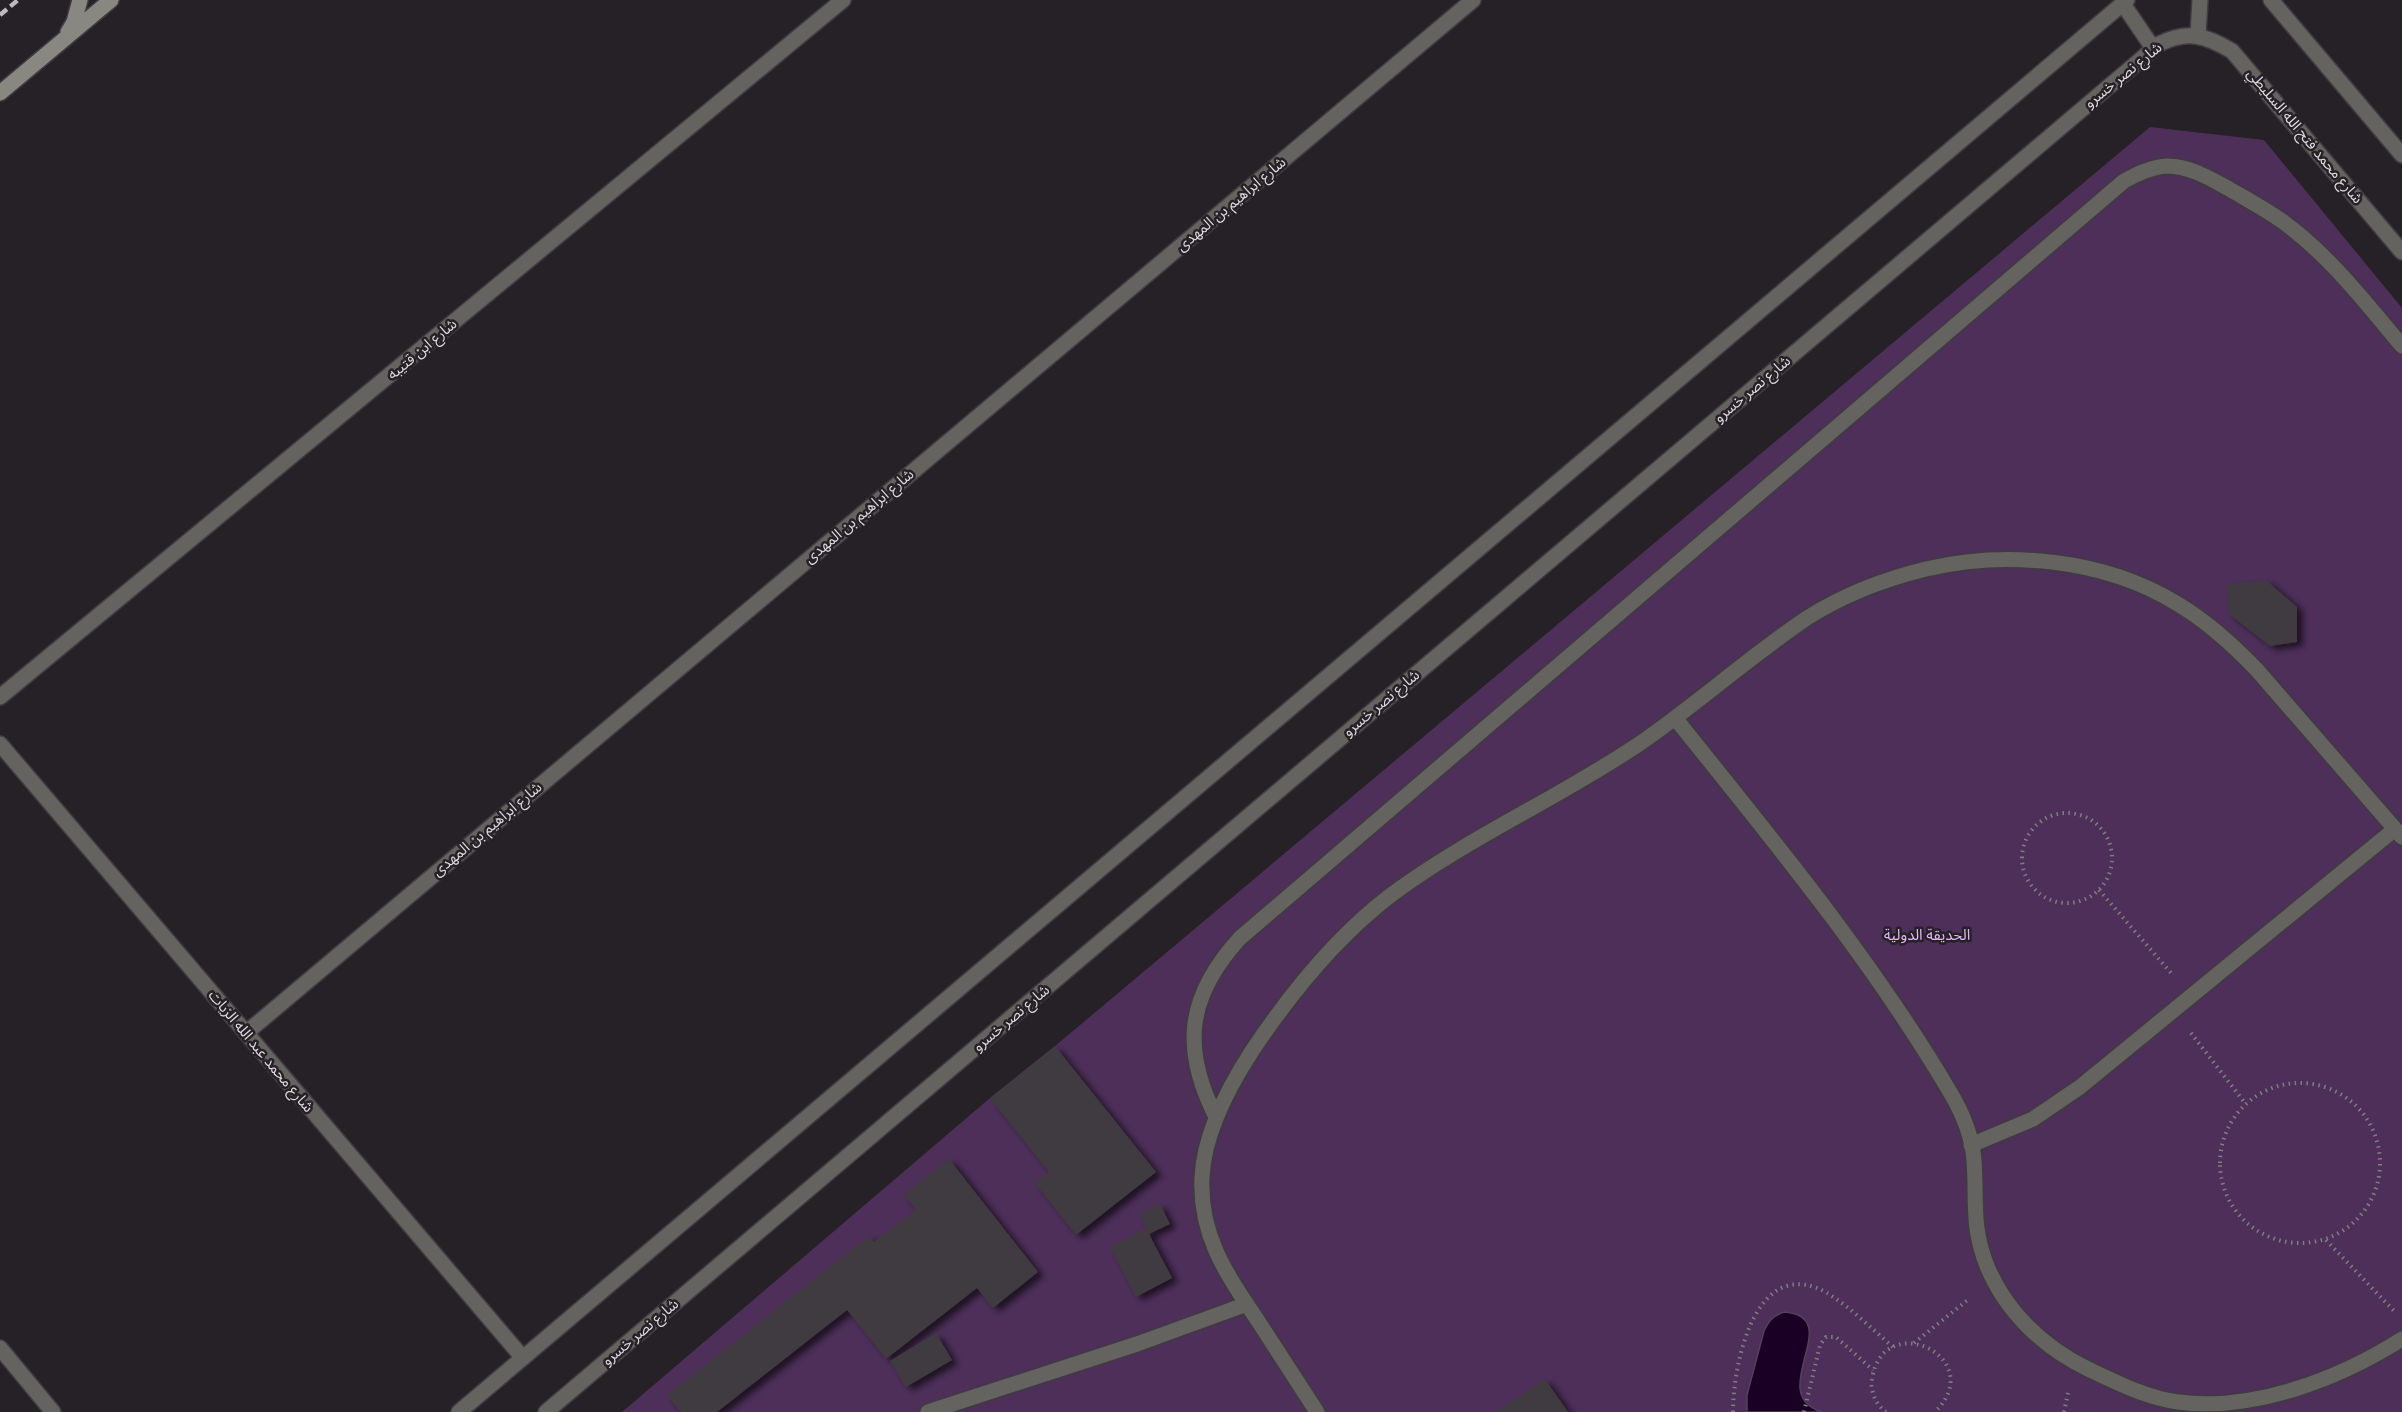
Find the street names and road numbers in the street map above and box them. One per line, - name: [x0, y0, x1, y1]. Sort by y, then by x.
- street label: شارع نصر خسرو: [2080, 37, 2168, 114]
- street label: شارع محمد فتح الله السليطي: [2241, 64, 2368, 209]
- street label: شارع ابراهيم بن المهدى: [1172, 152, 1292, 257]
- street label: شارع ابن قتيبه: [383, 314, 463, 386]
- street label: شارع نصر خسرو: [1709, 351, 1796, 429]
- street label: شارع ابراهيم بن المهدى: [800, 464, 920, 569]
- street label: شارع نصر خسرو: [1338, 665, 1425, 743]
- street label: شارع ابراهيم بن المهدى: [428, 777, 548, 882]
- street label: شارع نصر خسرو: [968, 980, 1055, 1058]
- street label: شارع محمد عبد الله الزيات: [202, 986, 318, 1118]
- street label: شارع نصر خسرو: [597, 1294, 684, 1372]

